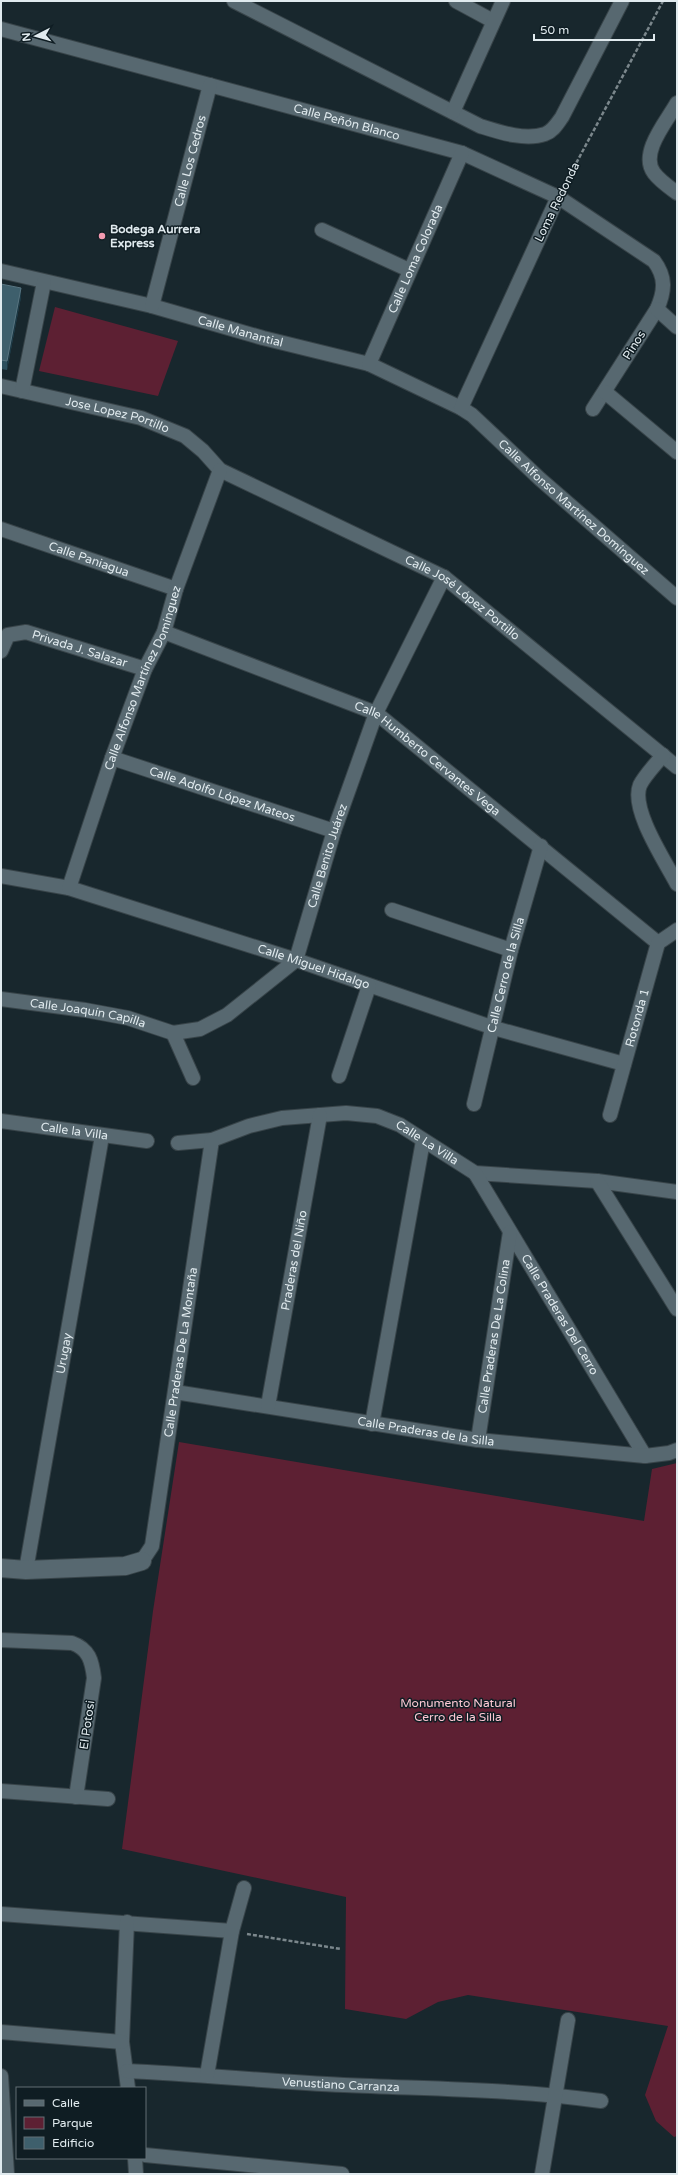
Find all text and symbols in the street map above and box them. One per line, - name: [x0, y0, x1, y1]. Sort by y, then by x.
- north arrow: [16, 16, 56, 56]
- scale bar: [534, 16, 654, 42]
- text: 50 m: [540, 23, 569, 37]
- text: N: [20, 32, 33, 42]
- street label: Calle Peñón Blanco: [292, 101, 402, 143]
- street label: Calle Los Cedros: [171, 113, 209, 208]
- street label: Loma Redonda: [532, 160, 582, 244]
- street label: Calle Loma Colorada: [385, 202, 445, 315]
- place label: Bodega Aurrera Express: [110, 222, 201, 251]
- marker: Bodega Aurrera Express: [97, 231, 107, 241]
- street label: Calle Manantial: [196, 313, 285, 350]
- street label: Pinos: [620, 328, 648, 362]
- street label: Jose Lopez Portillo: [64, 394, 171, 436]
- street label: Calle Alfonso Martínez Domínguez: [496, 437, 652, 578]
- street label: Calle Paniagua: [47, 539, 131, 579]
- street label: Calle José López Portillo: [403, 552, 523, 643]
- street label: Calle Alfonso Martínez Domínguez: [101, 583, 184, 772]
- street label: Privada J. Salazar: [30, 627, 130, 670]
- street label: Calle Humberto Cervantes Vega: [353, 698, 503, 819]
- street label: Calle Adolfo López Mateos: [148, 764, 297, 825]
- street label: Calle Benito Juárez: [305, 802, 350, 909]
- street label: Calle Cerro de la Silla: [484, 915, 527, 1034]
- street label: Calle Miguel Hidalgo: [256, 941, 372, 992]
- street label: Rotonda 1: [622, 987, 652, 1048]
- street label: Calle Joaquín Capilla: [29, 996, 148, 1030]
- street label: Calle La Villa: [393, 1117, 461, 1168]
- street label: Calle la Villa: [40, 1120, 109, 1143]
- street label: Praderas del Niño: [278, 1209, 310, 1312]
- street label: Calle Praderas Del Cerro: [518, 1252, 601, 1377]
- street label: Calle Praderas De La Colina: [475, 1258, 513, 1414]
- street label: Calle Praderas De La Montaña: [161, 1266, 200, 1438]
- street label: Urugay: [53, 1331, 75, 1375]
- street label: Calle Praderas de la Silla: [356, 1414, 495, 1449]
- park label: Monumento Natural Cerro de la Silla: [400, 1696, 516, 1724]
- street label: El Potosi: [77, 1700, 97, 1750]
- street label: Venustiano Carranza: [281, 2074, 400, 2094]
- legend: [16, 2087, 146, 2159]
- text: Calle: [52, 2096, 80, 2110]
- text: Parque: [52, 2116, 93, 2130]
- text: Edificio: [52, 2136, 94, 2150]

